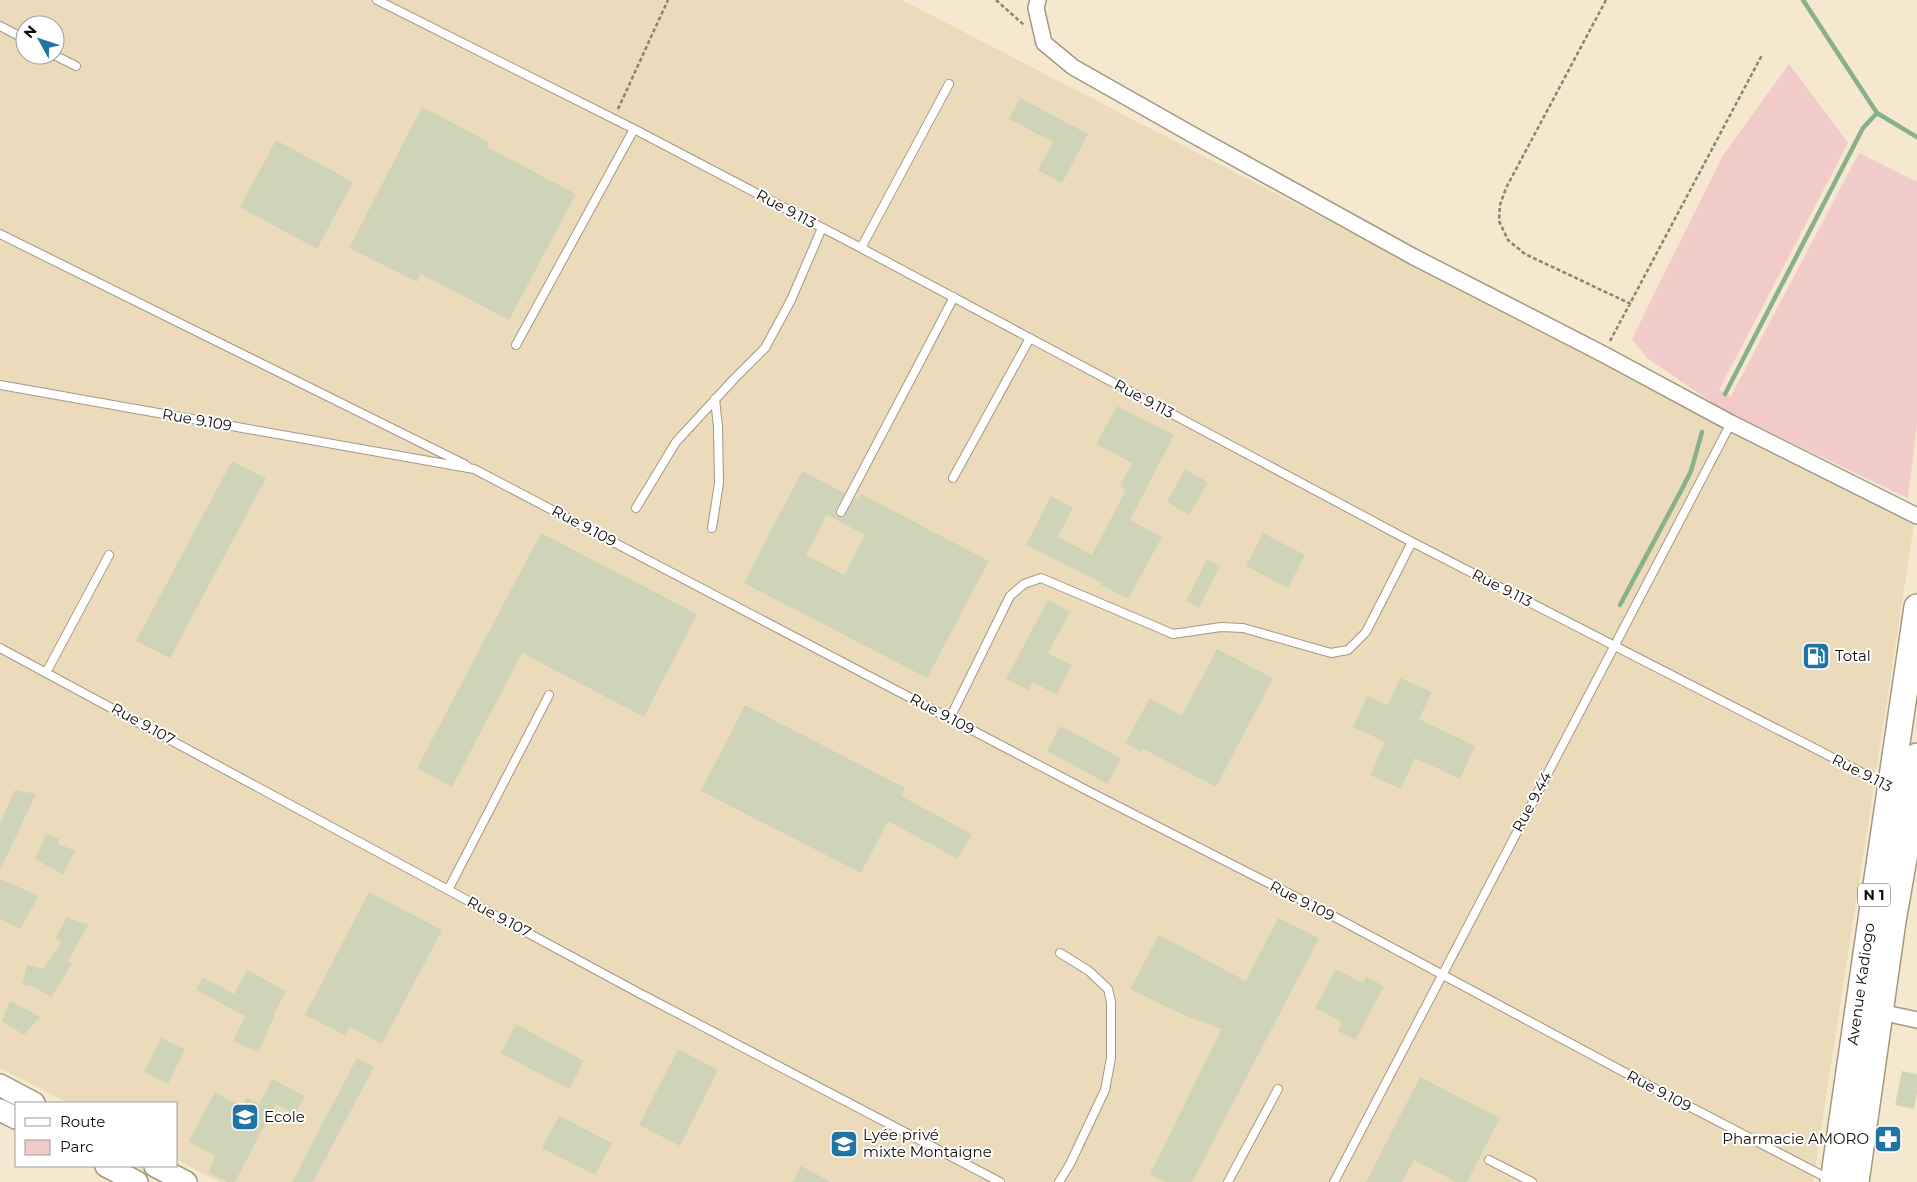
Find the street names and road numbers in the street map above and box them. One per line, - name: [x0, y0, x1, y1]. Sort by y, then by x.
- street label: Rue 9.113: [753, 185, 819, 232]
- street label: Rue 9.113: [1111, 375, 1177, 422]
- street label: Rue 9.109: [161, 404, 233, 435]
- street label: Rue 9.109: [549, 501, 620, 550]
- street label: Rue 9.113: [1469, 564, 1536, 611]
- street label: Rue 9.109: [907, 689, 978, 738]
- street label: Rue 9.107: [108, 698, 179, 749]
- street label: Rue 9.113: [1829, 749, 1896, 796]
- street label: Rue 9.44: [1508, 768, 1555, 835]
- street label: Rue 9.109: [1267, 876, 1338, 925]
- road number: N 1: [1858, 884, 1890, 906]
- street label: Rue 9.107: [464, 892, 535, 941]
- street label: Avenue Kadiogo: [1843, 922, 1878, 1046]
- street label: Rue 9.109: [1624, 1066, 1695, 1115]

